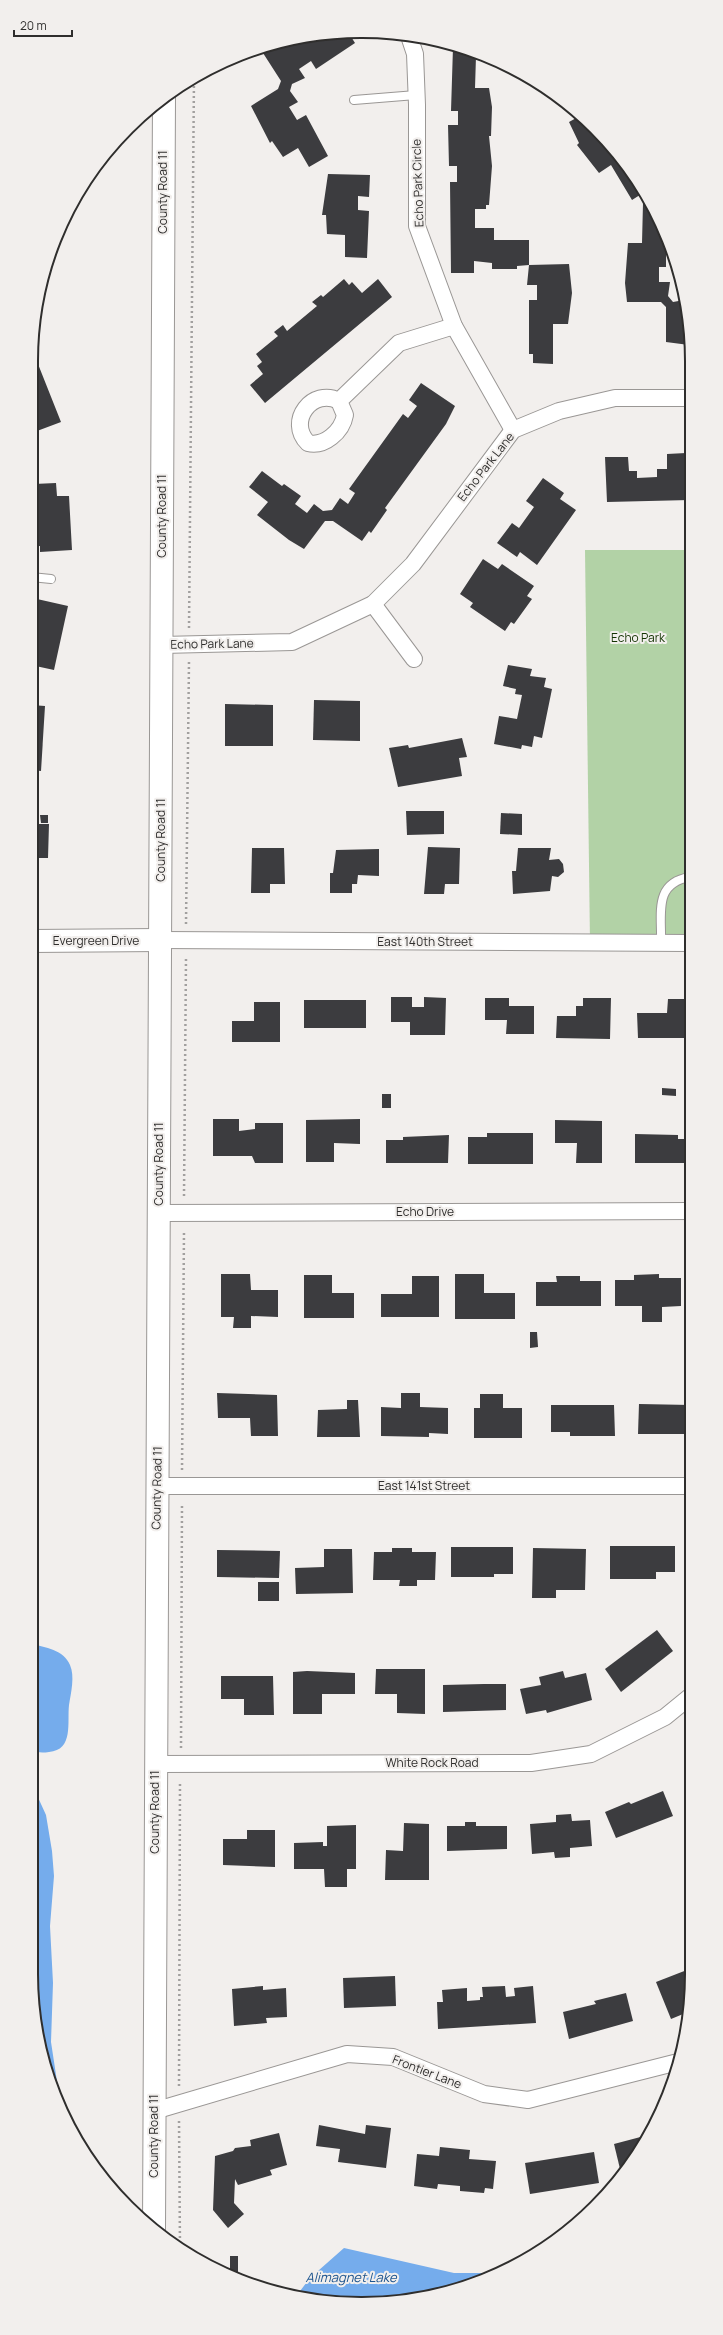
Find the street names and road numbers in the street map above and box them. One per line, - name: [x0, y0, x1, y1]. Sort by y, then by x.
- street label: Echo Park Circle: [407, 139, 428, 227]
- street label: County Road 11: [154, 150, 171, 234]
- street label: Echo Park Lane: [453, 429, 518, 505]
- street label: County Road 11: [153, 474, 170, 558]
- street label: Echo Park Lane: [170, 634, 254, 653]
- street label: County Road 11: [152, 798, 169, 882]
- street label: Evergreen Drive: [53, 932, 139, 949]
- street label: East 140th Street: [377, 933, 473, 950]
- street label: County Road 11: [150, 1122, 167, 1206]
- street label: Echo Drive: [396, 1203, 454, 1220]
- street label: County Road 11: [147, 1446, 166, 1530]
- street label: East 141st Street: [378, 1477, 470, 1494]
- street label: White Rock Road: [385, 1754, 479, 1771]
- street label: County Road 11: [146, 1770, 163, 1854]
- street label: Frontier Lane: [390, 2051, 464, 2092]
- street label: County Road 11: [145, 2094, 162, 2178]

